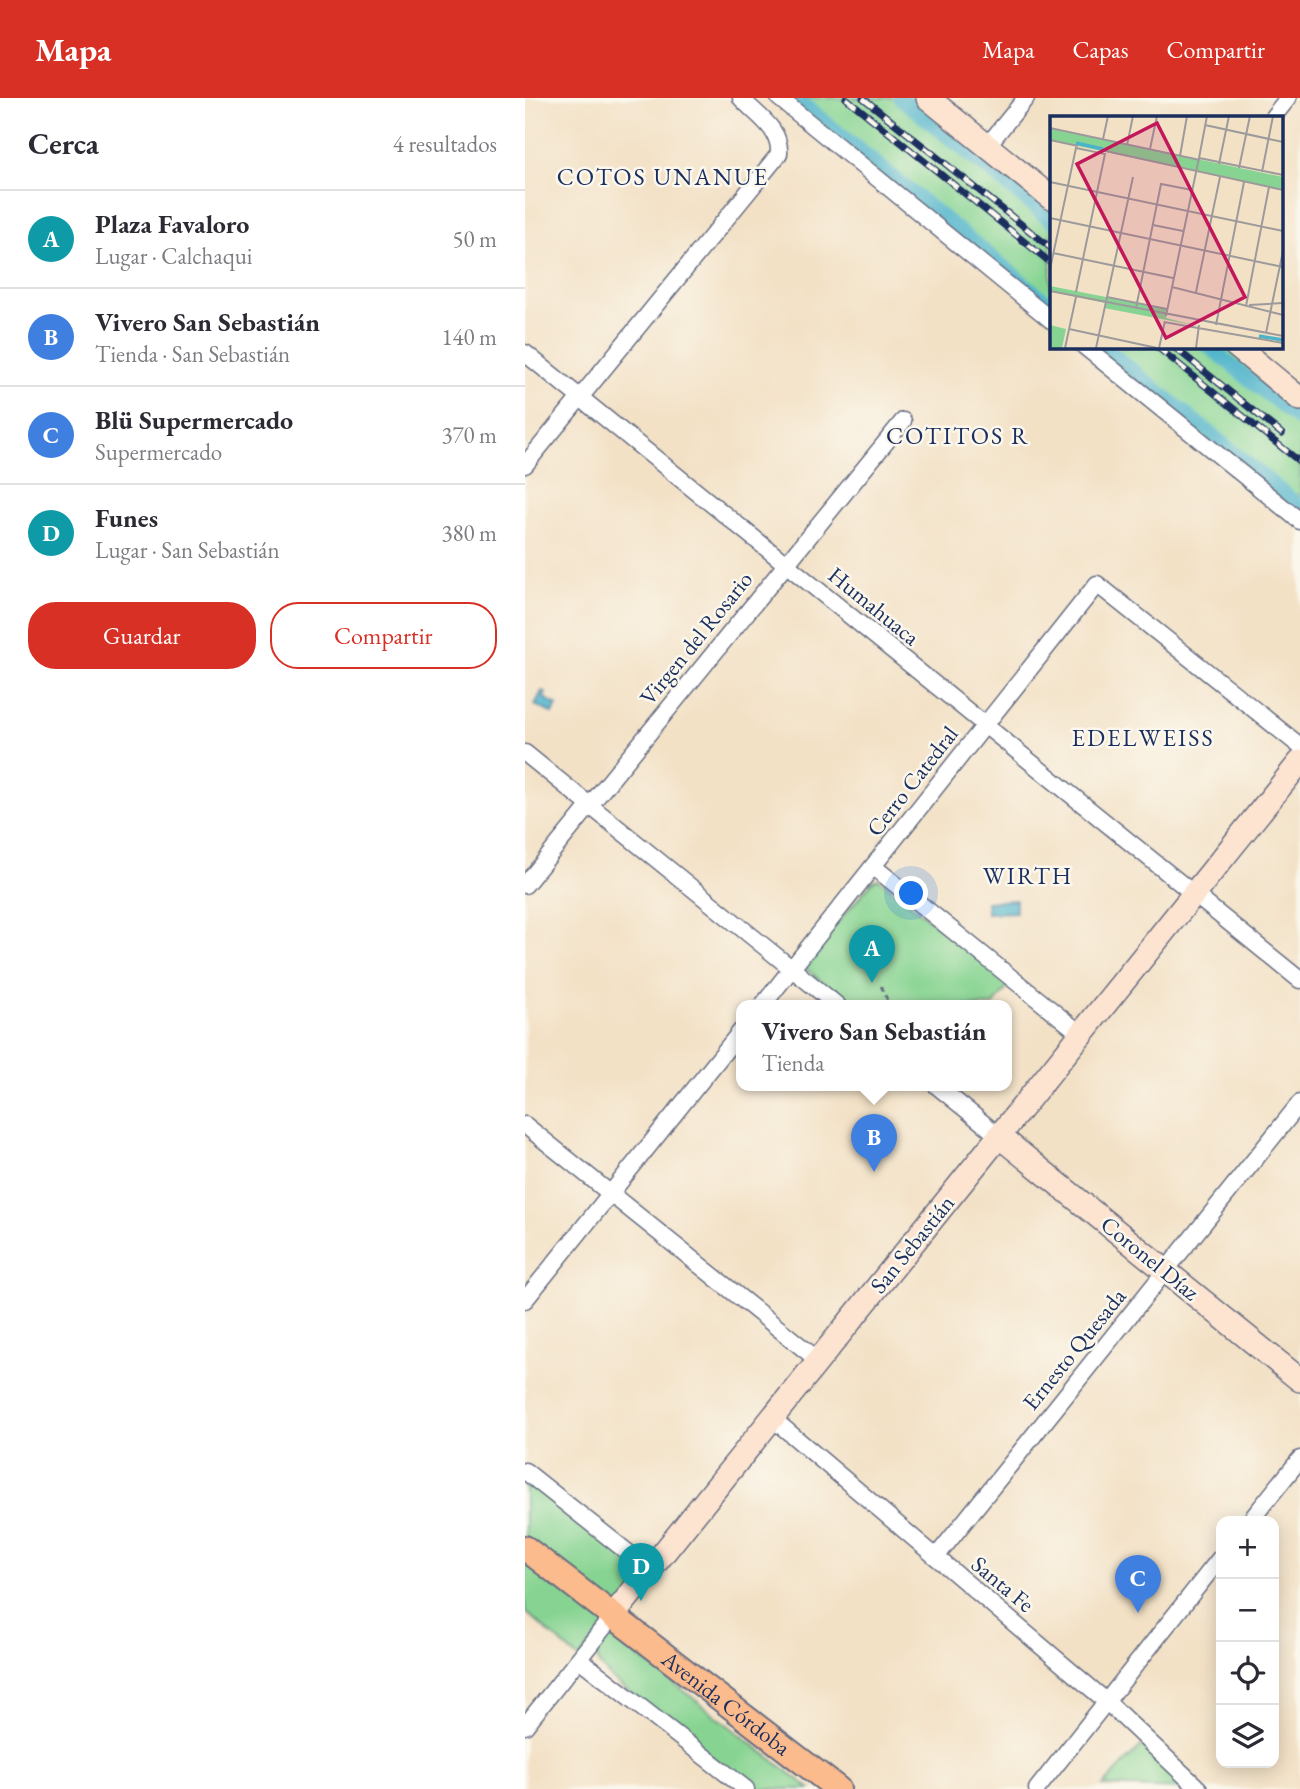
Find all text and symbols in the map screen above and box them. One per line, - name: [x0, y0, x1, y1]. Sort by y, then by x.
- text: Mapa: [35, 28, 112, 71]
- text: Mapa: [982, 34, 1034, 65]
- text: Capas: [1072, 34, 1128, 65]
- text: Compartir: [1166, 34, 1265, 65]
- inset map: [1050, 116, 1283, 348]
- text: Cerca: [28, 124, 99, 163]
- text: 4 resultados: [393, 129, 497, 159]
- district label: COTOS UNANUE: [557, 161, 769, 192]
- text: Plaza Favaloro: [95, 207, 249, 241]
- text: A: [43, 224, 59, 254]
- text: 50 m: [452, 224, 497, 254]
- text: Lugar · Calchaqui: [95, 241, 252, 271]
- text: Vivero San Sebastián: [95, 305, 320, 339]
- text: B: [44, 322, 58, 352]
- text: 140 m: [441, 322, 497, 352]
- text: Tienda · San Sebastián: [95, 339, 290, 369]
- text: Blü Supermercado: [95, 403, 293, 437]
- text: C: [43, 420, 59, 450]
- text: 370 m: [441, 420, 497, 450]
- district label: COTITOS R: [886, 420, 1030, 451]
- text: Supermercado: [95, 437, 222, 467]
- text: Funes: [95, 501, 158, 535]
- text: D: [42, 518, 60, 548]
- text: 380 m: [441, 518, 497, 548]
- text: Lugar · San Sebastián: [95, 535, 280, 565]
- street label: Humahuaca: [822, 560, 926, 653]
- street label: Virgen del Rosario: [633, 565, 759, 711]
- button: Guardar: [28, 602, 256, 669]
- button: Compartir: [270, 602, 497, 669]
- street label: Cerro Catedral: [860, 719, 965, 842]
- district label: EDELWEISS: [1071, 722, 1215, 753]
- district label: WIRTH: [983, 860, 1073, 891]
- your location: [894, 876, 928, 910]
- pin: A: [849, 925, 895, 983]
- popup: [736, 1000, 1012, 1091]
- text: Vivero San Sebastián: [761, 1014, 987, 1048]
- text: Tienda: [761, 1048, 824, 1078]
- pin: B: [851, 1114, 897, 1172]
- street label: San Sebastián: [863, 1189, 961, 1299]
- street label: Coronel Díaz: [1095, 1209, 1206, 1307]
- street label: Ernesto Quesada: [1016, 1281, 1133, 1416]
- map controls: [1216, 1516, 1279, 1768]
- button: +: [1216, 1516, 1279, 1579]
- pin: D: [618, 1543, 664, 1601]
- street label: Santa Fe: [965, 1549, 1041, 1619]
- pin: C: [1115, 1555, 1161, 1613]
- button: −: [1216, 1579, 1279, 1642]
- button: locate: [1216, 1642, 1279, 1705]
- street label: Avenida Córdoba: [655, 1643, 797, 1763]
- button: layers: [1216, 1705, 1279, 1768]

